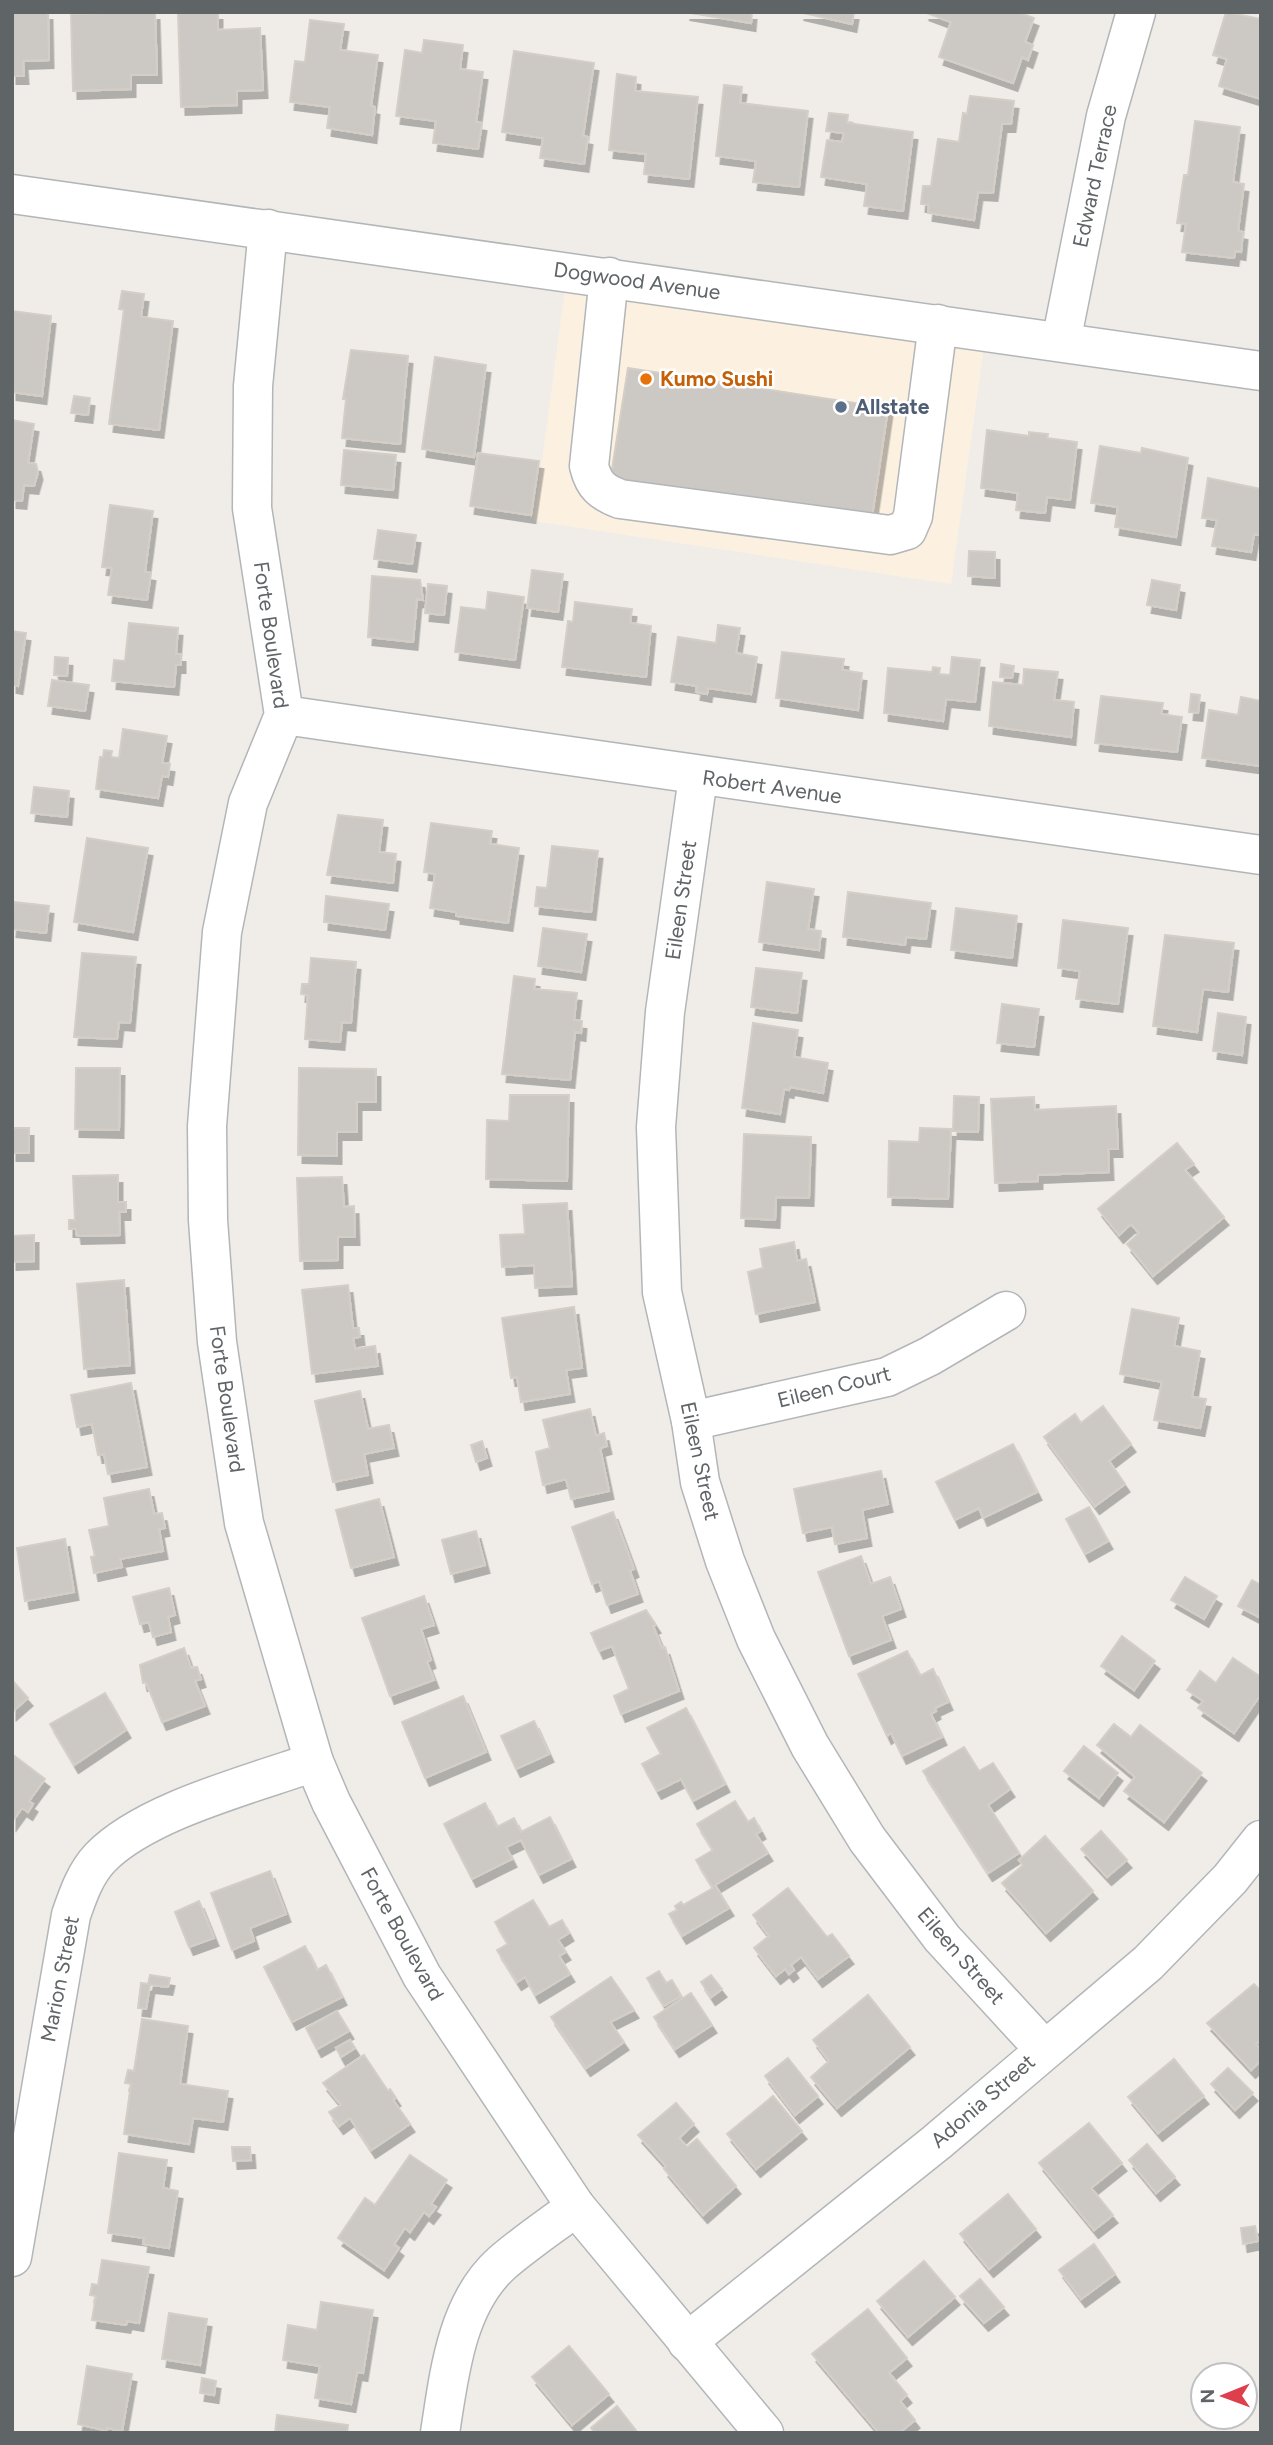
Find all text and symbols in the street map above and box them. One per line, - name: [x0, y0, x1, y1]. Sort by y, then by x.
- street label: Edward Terrace: [1067, 102, 1122, 250]
- street label: Dogwood Avenue: [552, 256, 722, 305]
- place label: Kumo Sushi: [660, 366, 773, 391]
- marker: Kumo Sushi: [638, 371, 654, 387]
- place label: Allstate: [855, 394, 930, 419]
- marker: Allstate: [833, 399, 849, 415]
- street label: Forte Boulevard: [249, 560, 294, 710]
- street label: Robert Avenue: [701, 764, 843, 809]
- street label: Eileen Street: [660, 838, 701, 961]
- street label: Forte Boulevard: [205, 1324, 250, 1474]
- street label: Eileen Court: [775, 1360, 893, 1413]
- street label: Eileen Street: [676, 1399, 725, 1523]
- street label: Forte Boulevard: [356, 1863, 449, 2005]
- street label: Eileen Street: [912, 1902, 1010, 2009]
- street label: Marion Street: [35, 1913, 84, 2044]
- street label: Adonia Street: [925, 2049, 1040, 2153]
- north arrow: [1189, 2361, 1259, 2431]
- text: N: [1196, 2389, 1219, 2404]

